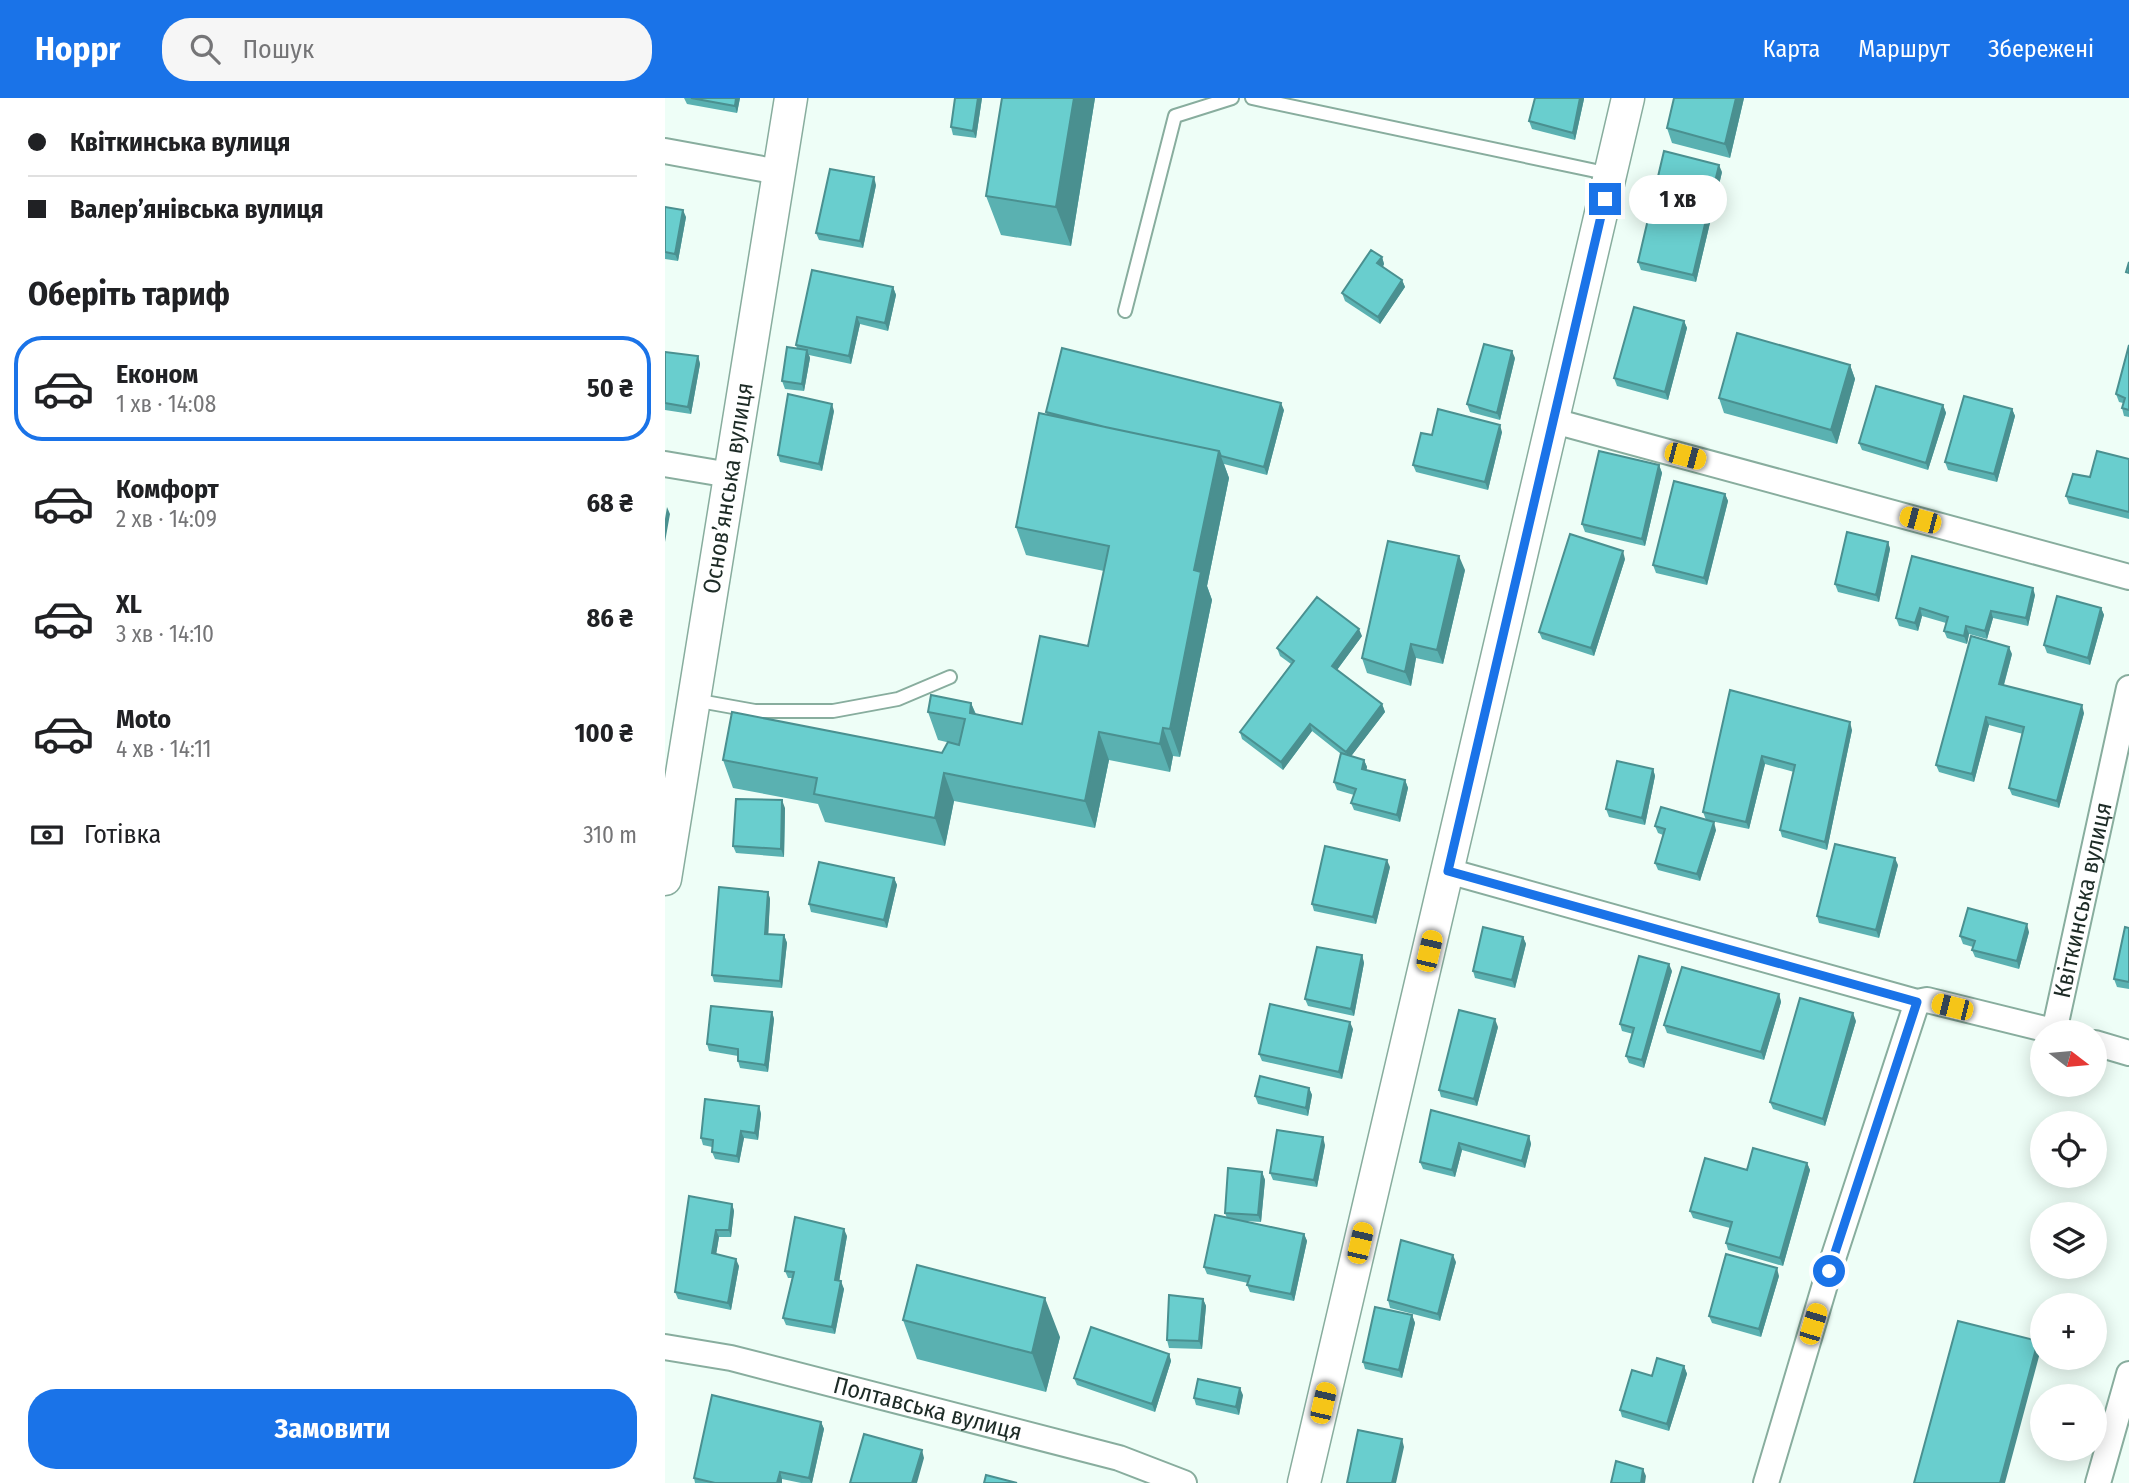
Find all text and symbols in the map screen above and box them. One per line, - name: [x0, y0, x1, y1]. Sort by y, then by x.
- search box: [162, 18, 652, 81]
- text: Hoppr: [35, 29, 120, 69]
- icon: search: [186, 30, 224, 68]
- text: Пошук: [242, 34, 314, 65]
- text: Карта: [1763, 35, 1820, 63]
- text: Маршрут: [1858, 35, 1950, 63]
- text: Збережені: [1988, 35, 2094, 63]
- text: Квіткинська вулиця: [70, 127, 290, 158]
- callout: 1 хв: [1629, 174, 1727, 224]
- route end: [1589, 183, 1621, 215]
- text: 1 хв: [1660, 185, 1696, 213]
- text: Валер’янівська вулиця: [70, 194, 324, 225]
- text: Оберіть тариф: [28, 275, 230, 313]
- icon: car: [32, 357, 95, 420]
- text: Економ: [116, 359, 198, 390]
- text: 50 ₴: [587, 373, 633, 404]
- street label: Основ’янська вулиця: [697, 380, 759, 596]
- text: 1 хв · 14:08: [116, 390, 216, 418]
- car: [1662, 440, 1709, 472]
- icon: car: [32, 472, 95, 535]
- text: Комфорт: [116, 474, 219, 505]
- text: 68 ₴: [587, 488, 633, 519]
- car: [1897, 504, 1944, 536]
- text: 2 хв · 14:09: [116, 505, 217, 533]
- icon: car: [32, 587, 95, 650]
- text: XL: [116, 589, 142, 620]
- text: 86 ₴: [587, 603, 633, 634]
- text: 3 хв · 14:10: [116, 620, 214, 648]
- icon: car: [32, 702, 95, 765]
- text: Moto: [116, 704, 171, 735]
- text: 100 ₴: [574, 718, 633, 749]
- text: 4 хв · 14:11: [116, 735, 212, 763]
- street label: Квіткинська вулиця: [2048, 800, 2118, 1001]
- icon: cash: [28, 816, 66, 854]
- text: Готівка: [84, 819, 161, 850]
- text: 310 m: [583, 821, 637, 849]
- car: [1415, 928, 1444, 974]
- car: [1930, 992, 1975, 1022]
- north arrow: [2030, 1020, 2107, 1097]
- map controls: [2030, 1020, 2107, 1461]
- button: locate: [2030, 1111, 2107, 1188]
- button: layers: [2030, 1202, 2107, 1279]
- car: [1346, 1220, 1375, 1266]
- route start: [1813, 1255, 1845, 1287]
- button: +: [2030, 1293, 2107, 1370]
- car: [1797, 1301, 1830, 1347]
- street label: Полтавська вулиця: [830, 1371, 1025, 1446]
- car: [1309, 1380, 1338, 1426]
- button: −: [2030, 1384, 2107, 1461]
- button: Замовити: [28, 1389, 637, 1469]

